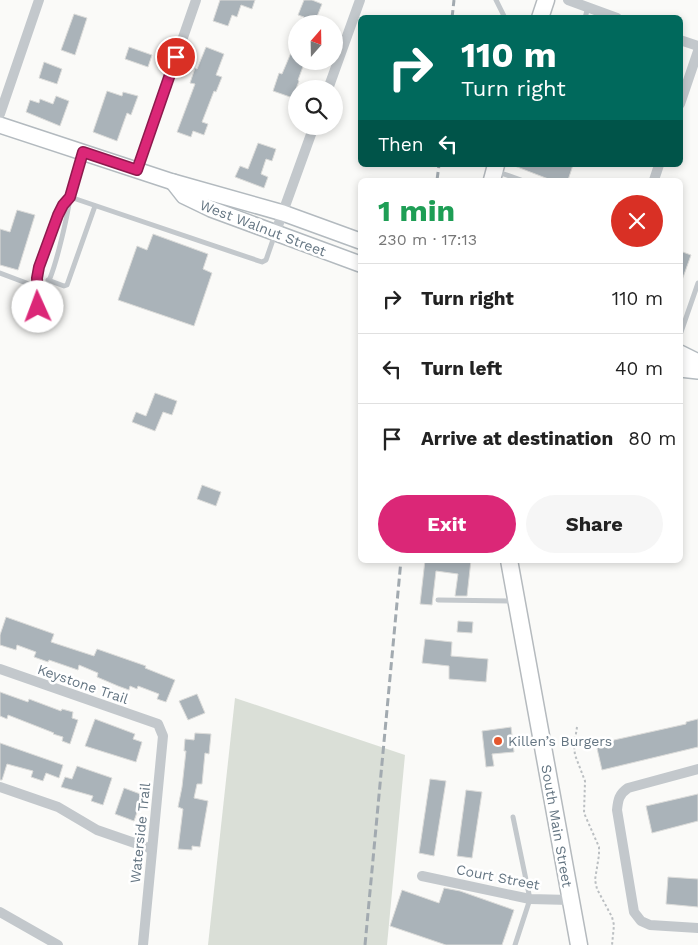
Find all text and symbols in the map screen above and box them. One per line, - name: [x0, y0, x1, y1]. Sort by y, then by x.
- north arrow: [288, 15, 342, 70]
- map controls: [288, 15, 343, 135]
- text: 110 m: [461, 34, 557, 76]
- icon: right: [378, 35, 443, 100]
- pin: [155, 36, 197, 78]
- icon: arrive: [162, 43, 190, 71]
- text: Turn right: [461, 76, 566, 101]
- button: search: [288, 80, 343, 135]
- icon: left: [434, 130, 462, 158]
- text: Then: [378, 133, 424, 156]
- text: 1 min: [378, 193, 455, 228]
- button: close: [611, 195, 663, 247]
- street label: West Walnut Street: [198, 197, 328, 260]
- text: 230 m · 17:13: [378, 230, 477, 249]
- position arrow: [11, 280, 63, 332]
- icon: right: [378, 285, 406, 313]
- text: Turn right: [421, 287, 514, 310]
- text: 110 m: [612, 287, 663, 310]
- icon: left: [378, 355, 406, 383]
- text: Turn left: [421, 357, 502, 380]
- text: 40 m: [615, 357, 663, 380]
- icon: arrive: [378, 425, 406, 453]
- text: Arrive at destination: [421, 427, 613, 450]
- text: 80 m: [628, 427, 676, 450]
- button: Exit: [378, 495, 516, 553]
- button: Share: [526, 495, 663, 553]
- street label: Keystone Trail: [35, 661, 131, 707]
- place label: Killen’s Burgers: [508, 733, 612, 749]
- marker: Killen’s Burgers: [492, 735, 504, 747]
- street label: South Main Street: [538, 763, 576, 889]
- street label: Waterside Trail: [127, 781, 153, 884]
- street label: Court Street: [455, 861, 541, 893]

